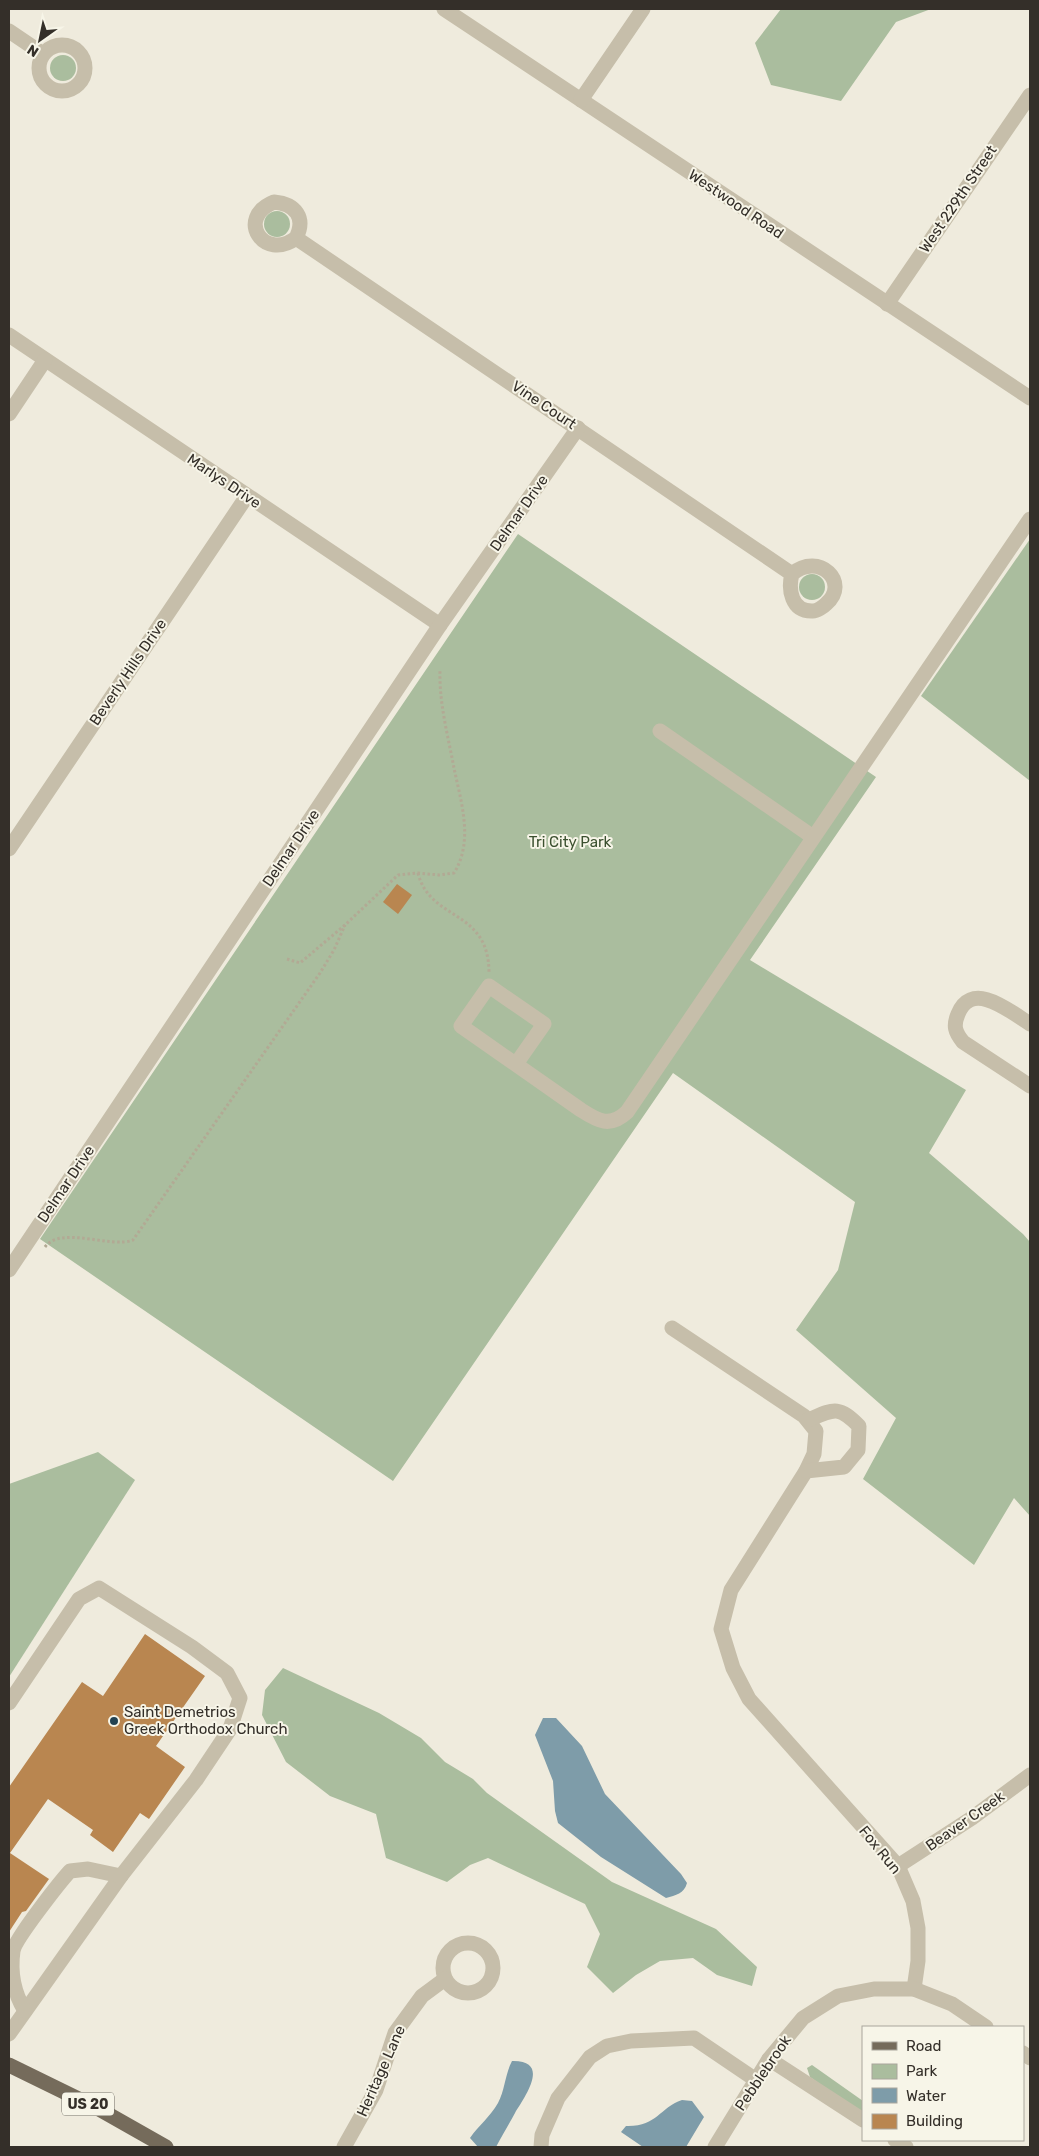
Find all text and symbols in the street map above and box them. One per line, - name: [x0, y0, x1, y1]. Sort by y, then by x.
- north arrow: [15, 15, 65, 65]
- text: N: [24, 41, 42, 60]
- street label: West 229th Street: [915, 142, 1001, 256]
- street label: Westwood Road: [685, 166, 787, 242]
- street label: Vine Court: [508, 377, 580, 433]
- street label: Marlys Drive: [184, 450, 264, 512]
- street label: Delmar Drive: [486, 471, 552, 555]
- street label: Beverly Hills Drive: [86, 615, 170, 729]
- street label: Delmar Drive: [259, 806, 323, 890]
- park label: Tri City Park: [529, 833, 612, 851]
- street label: Delmar Drive: [34, 1142, 98, 1226]
- place label: Saint Demetrios Greek Orthodox Church: [124, 1703, 288, 1738]
- marker: Saint Demetrios Greek Orthodox Church: [108, 1715, 120, 1727]
- street label: Beaver Creek: [922, 1787, 1008, 1855]
- street label: Fox Run: [855, 1822, 905, 1878]
- street label: Heritage Lane: [353, 2023, 409, 2119]
- legend: [862, 2026, 1024, 2141]
- street label: Pebblebrook: [731, 2032, 795, 2114]
- text: Road: [906, 2037, 942, 2055]
- text: Park: [906, 2062, 937, 2080]
- text: Water: [906, 2087, 946, 2105]
- road number: US 20: [62, 2092, 114, 2116]
- text: Building: [906, 2112, 963, 2130]

